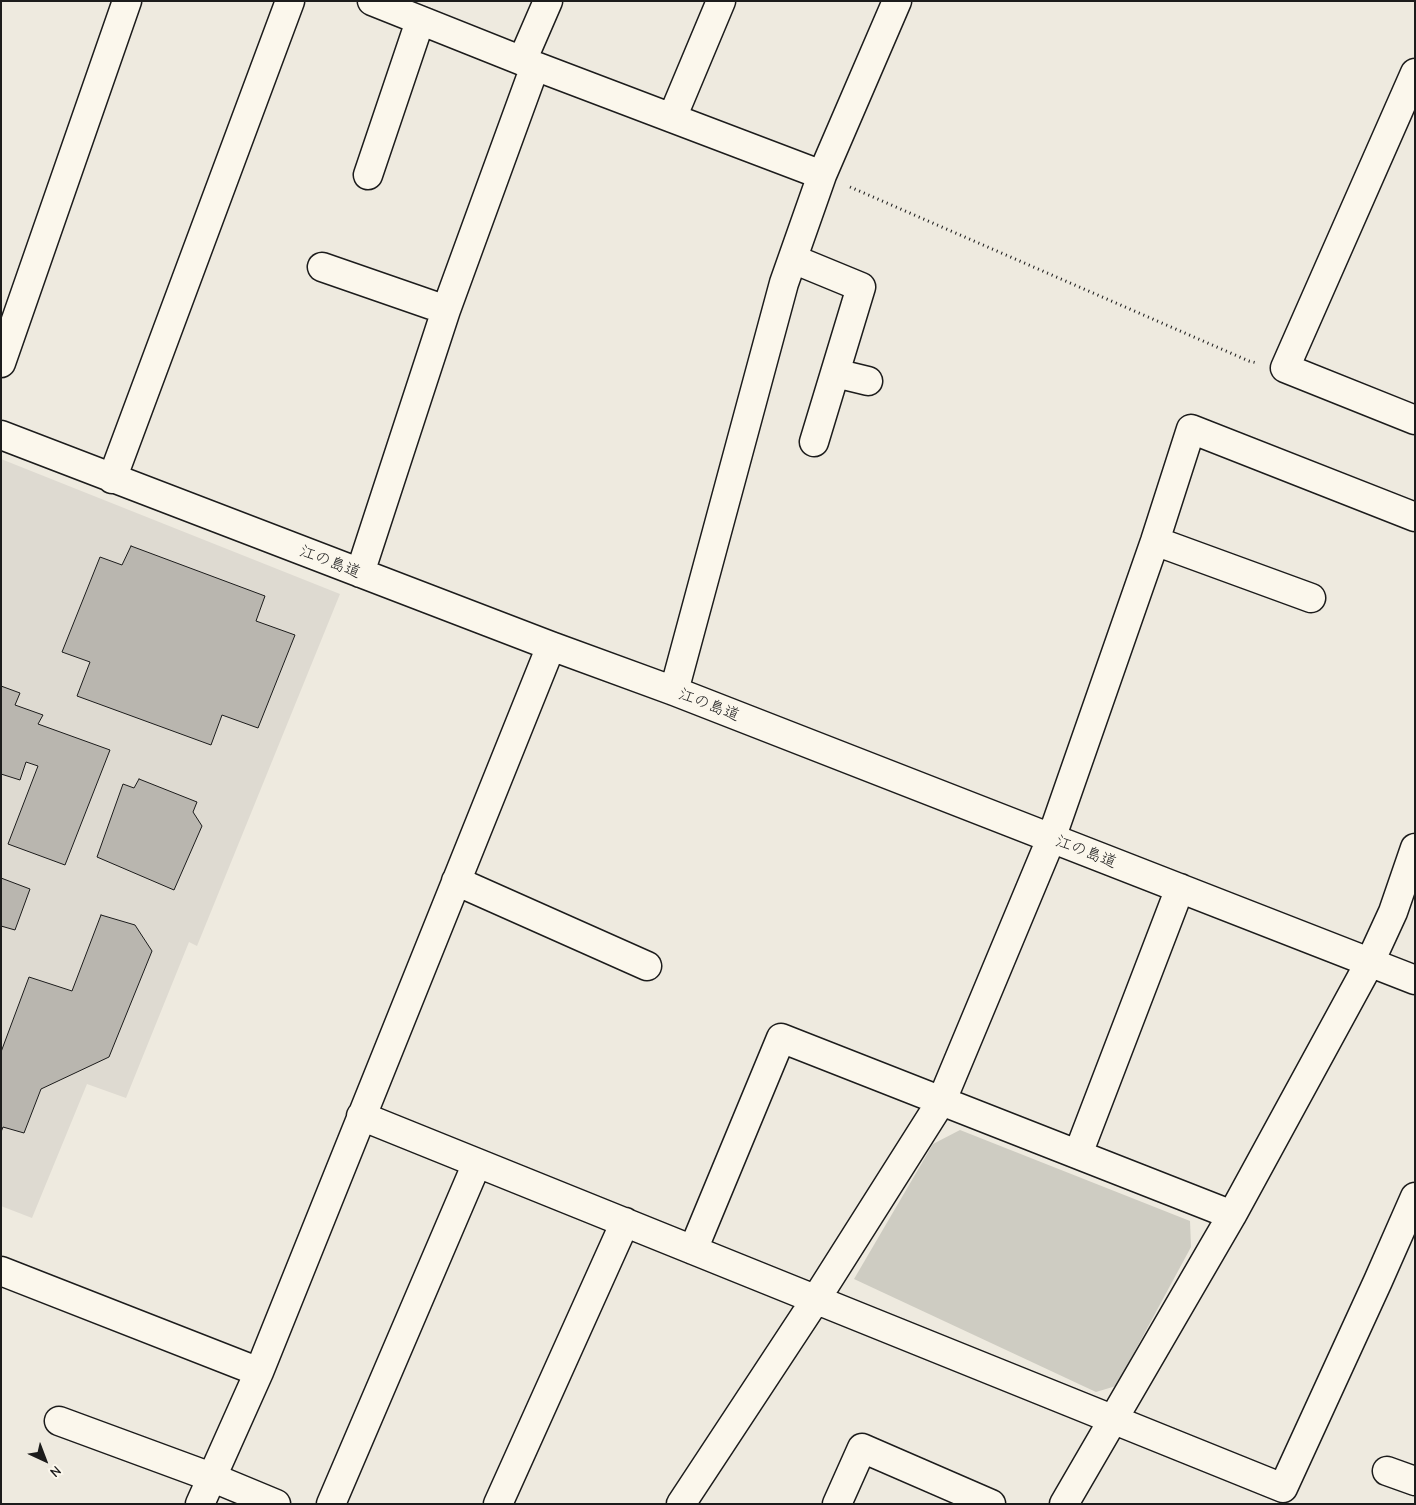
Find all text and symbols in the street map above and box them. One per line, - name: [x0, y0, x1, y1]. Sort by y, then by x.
- street label: 江の島道: [297, 542, 363, 582]
- street label: 江の島道: [676, 685, 742, 725]
- street label: 江の島道: [1053, 832, 1119, 872]
- north arrow: [20, 1435, 70, 1485]
- text: N: [46, 1462, 65, 1481]

